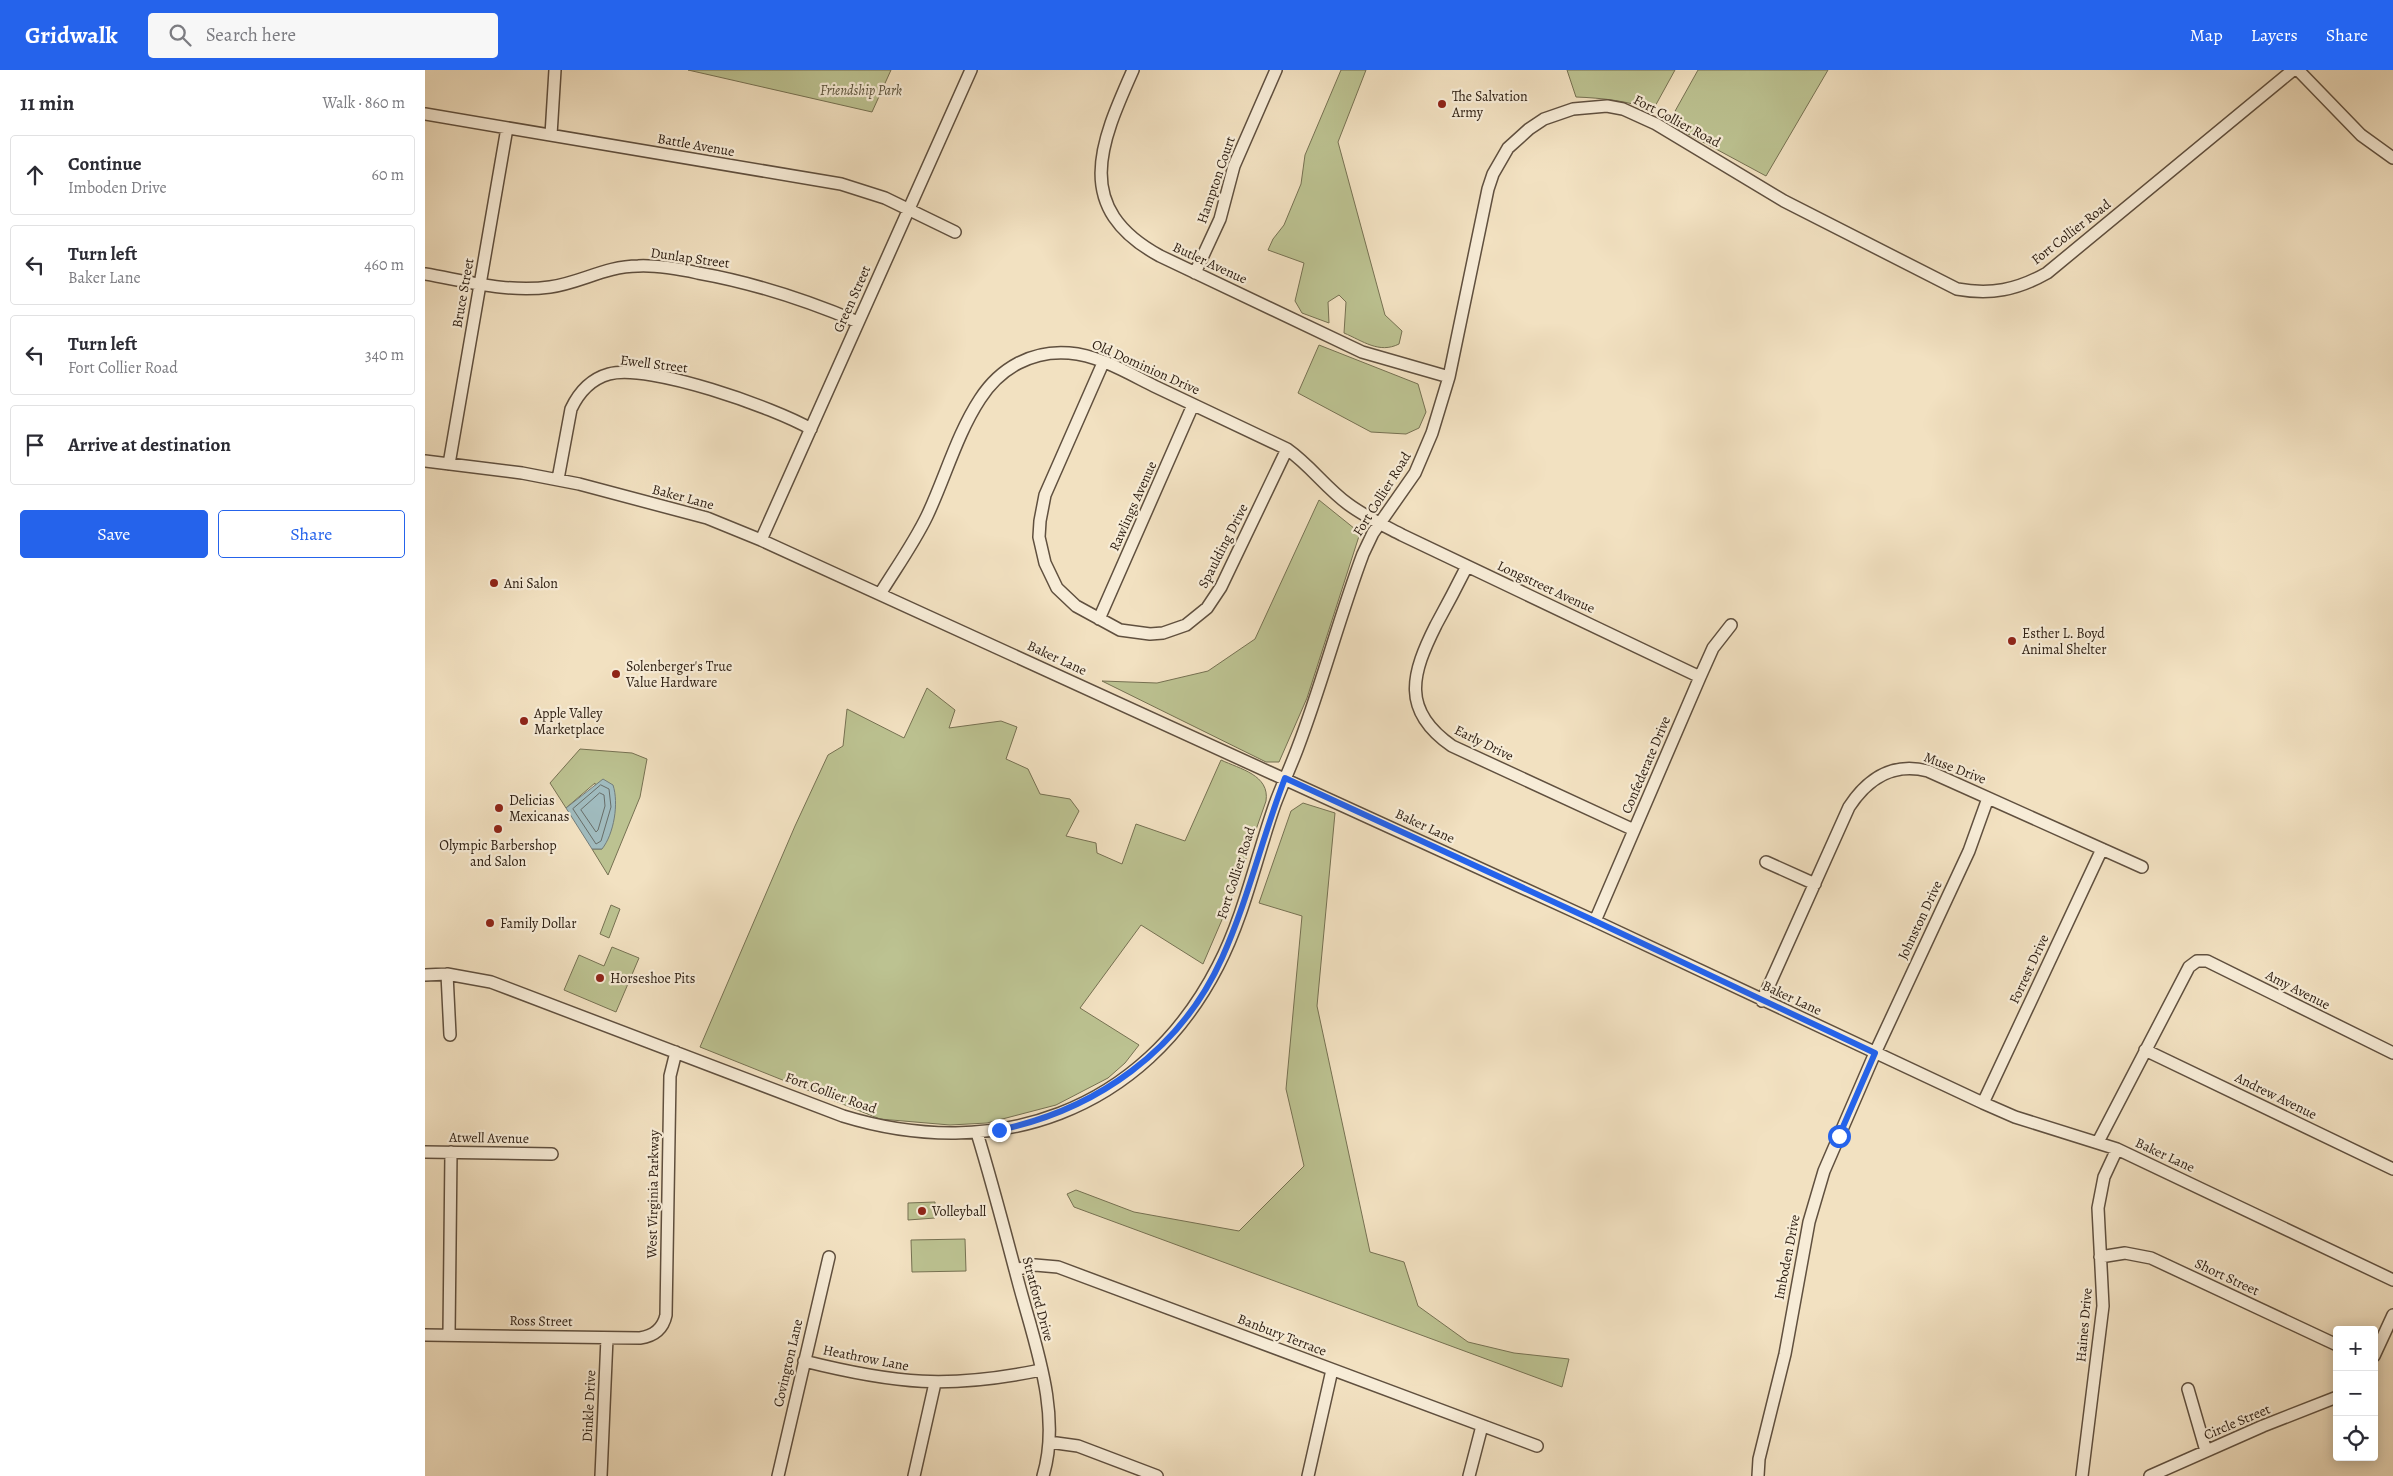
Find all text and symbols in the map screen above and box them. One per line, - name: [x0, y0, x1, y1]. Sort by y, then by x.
- search box: [148, 13, 498, 58]
- text: Gridwalk: [25, 19, 118, 51]
- icon: search: [166, 21, 194, 49]
- text: Search here: [206, 22, 296, 48]
- text: Map: [2190, 23, 2223, 47]
- text: Layers: [2251, 23, 2298, 47]
- text: Share: [2326, 23, 2368, 47]
- park label: Friendship Park: [820, 81, 902, 100]
- place label: The Salvation Army: [1451, 87, 1528, 122]
- text: 11 min: [20, 89, 74, 117]
- street label: Fort Collier Road: [1630, 90, 1724, 152]
- text: Walk · 860 m: [322, 92, 405, 114]
- marker: The Salvation Army: [1436, 98, 1448, 110]
- street label: Battle Avenue: [656, 129, 736, 161]
- street label: Hampton Court: [1192, 134, 1240, 226]
- text: Continue: [68, 151, 142, 177]
- icon: ahead: [21, 161, 49, 189]
- text: 60 m: [372, 164, 404, 186]
- text: Imboden Drive: [68, 177, 167, 199]
- street label: Fort Collier Road: [2027, 195, 2115, 269]
- street label: Butler Avenue: [1170, 237, 1250, 289]
- text: Turn left: [68, 241, 137, 267]
- street label: Dunlap Street: [649, 243, 731, 273]
- icon: left: [21, 251, 49, 279]
- text: 460 m: [364, 254, 404, 276]
- street label: Bruce Street: [448, 256, 479, 329]
- street label: Green Street: [829, 262, 875, 336]
- text: Baker Lane: [68, 267, 141, 289]
- text: Turn left: [68, 331, 137, 357]
- street label: Old Dominion Drive: [1089, 335, 1203, 399]
- icon: left: [21, 341, 49, 369]
- text: 340 m: [365, 344, 404, 366]
- street label: Ewell Street: [619, 350, 689, 378]
- text: Fort Collier Road: [68, 357, 178, 379]
- icon: arrive: [21, 431, 49, 459]
- text: Arrive at destination: [68, 432, 231, 458]
- street label: Fort Collier Road: [1348, 448, 1416, 540]
- street label: Rawlings Avenue: [1105, 458, 1161, 554]
- street label: Baker Lane: [650, 480, 716, 514]
- street label: Spaulding Drive: [1193, 500, 1253, 592]
- button: Save: [20, 510, 208, 558]
- button: Share: [218, 510, 405, 558]
- street label: Longstreet Avenue: [1494, 556, 1598, 618]
- place label: Ani Salon: [503, 574, 558, 593]
- marker: Ani Salon: [488, 577, 500, 589]
- place label: Esther L. Boyd Animal Shelter: [2021, 624, 2107, 659]
- marker: Esther L. Boyd Animal Shelter: [2006, 635, 2018, 647]
- street label: Baker Lane: [1024, 636, 1090, 680]
- place label: Solenberger's True Value Hardware: [625, 657, 732, 692]
- marker: Solenberger's True Value Hardware: [610, 668, 622, 680]
- place label: Apple Valley Marketplace: [533, 704, 605, 739]
- street label: Confederate Drive: [1617, 713, 1675, 817]
- marker: Apple Valley Marketplace: [518, 715, 530, 727]
- street label: Early Drive: [1451, 720, 1517, 766]
- street label: Muse Drive: [1921, 747, 1989, 789]
- place label: Delicias Mexicanas: [509, 791, 569, 826]
- marker: Delicias Mexicanas: [493, 802, 505, 814]
- street label: Baker Lane: [1392, 804, 1458, 848]
- marker: Olympic Barbershop and Salon: [492, 823, 504, 835]
- street label: Fort Collier Road: [1212, 824, 1260, 922]
- place label: Olympic Barbershop and Salon: [439, 836, 557, 871]
- street label: Johnston Drive: [1893, 877, 1947, 963]
- place label: Family Dollar: [500, 914, 577, 933]
- marker: Family Dollar: [484, 917, 496, 929]
- street label: Forrest Drive: [2005, 931, 2053, 1007]
- street label: Amy Avenue: [2262, 965, 2333, 1014]
- place label: Horseshoe Pits: [610, 969, 695, 988]
- marker: Horseshoe Pits: [594, 972, 606, 984]
- street label: Baker Lane: [1759, 976, 1825, 1020]
- street label: Fort Collier Road: [783, 1068, 880, 1119]
- street label: Andrew Avenue: [2231, 1068, 2320, 1124]
- route end: [988, 1119, 1011, 1142]
- route start: [1828, 1125, 1851, 1148]
- street label: Atwell Avenue: [448, 1128, 529, 1148]
- street label: West Virginia Parkway: [642, 1129, 664, 1260]
- street label: Baker Lane: [2132, 1133, 2198, 1177]
- place label: Volleyball: [931, 1202, 987, 1221]
- marker: Volleyball: [916, 1205, 928, 1217]
- street label: Imboden Drive: [1769, 1213, 1805, 1301]
- street label: Short Street: [2192, 1254, 2263, 1300]
- street label: Stratford Drive: [1018, 1255, 1058, 1343]
- street label: Haines Drive: [2071, 1287, 2097, 1363]
- street label: Banbury Terrace: [1235, 1309, 1329, 1361]
- street label: Ross Street: [509, 1311, 573, 1331]
- street label: Covington Lane: [769, 1317, 807, 1409]
- map controls: [2333, 1326, 2378, 1461]
- button: +: [2333, 1326, 2378, 1371]
- street label: Heathrow Lane: [821, 1340, 911, 1376]
- street label: Dinkle Drive: [578, 1369, 600, 1443]
- button: −: [2333, 1371, 2378, 1416]
- street label: Circle Street: [2201, 1399, 2273, 1445]
- button: locate: [2333, 1416, 2378, 1461]

